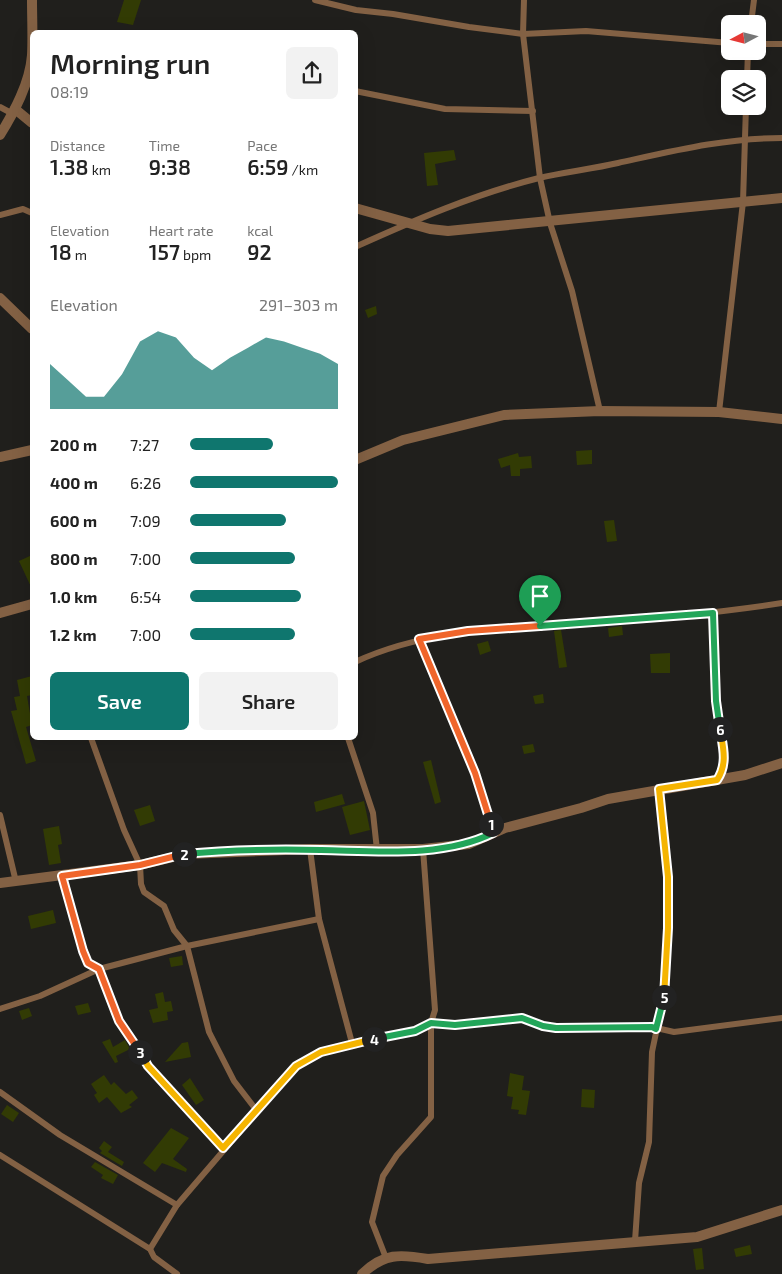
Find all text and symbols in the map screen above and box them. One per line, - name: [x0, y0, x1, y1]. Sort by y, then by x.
- north arrow: [721, 15, 766, 60]
- map controls: [721, 15, 766, 115]
- text: Morning run: [50, 46, 210, 80]
- button: share: [286, 47, 338, 99]
- button: layers: [721, 70, 766, 115]
- text: 08:19: [50, 82, 89, 101]
- text: Distance: [50, 137, 105, 154]
- text: Time: [149, 137, 180, 154]
- text: Pace: [247, 137, 277, 154]
- text: 1.38: [50, 154, 89, 179]
- text: 9:38: [149, 154, 191, 179]
- text: 6:59: [247, 154, 288, 179]
- text: km: [89, 161, 111, 178]
- text: /km: [288, 161, 318, 178]
- text: Elevation: [50, 222, 109, 239]
- text: Heart rate: [149, 222, 213, 239]
- text: kcal: [247, 222, 273, 239]
- text: 18: [50, 239, 72, 264]
- text: 157: [149, 239, 180, 264]
- text: 92: [247, 239, 272, 264]
- text: m: [72, 246, 87, 263]
- text: bpm: [180, 246, 211, 263]
- text: Elevation: [50, 295, 118, 314]
- text: 291–303 m: [259, 295, 338, 314]
- text: 200 m: [50, 435, 97, 454]
- text: 7:27: [130, 435, 159, 454]
- text: 400 m: [50, 473, 98, 492]
- text: 6:26: [130, 473, 161, 492]
- text: 600 m: [50, 511, 97, 530]
- text: 7:09: [130, 511, 161, 530]
- text: 800 m: [50, 549, 98, 568]
- text: 7:00: [130, 549, 161, 568]
- pin: [519, 575, 561, 626]
- icon: arrive: [526, 582, 554, 610]
- text: 1.0 km: [50, 587, 97, 606]
- text: 6:54: [130, 587, 161, 606]
- text: 1.2 km: [50, 625, 97, 644]
- text: 7:00: [130, 625, 161, 644]
- button: Save: [50, 672, 189, 730]
- button: Share: [199, 672, 338, 730]
- pin: 6: [708, 716, 732, 742]
- text: 6: [716, 721, 725, 738]
- pin: 1: [478, 812, 504, 836]
- text: 1: [488, 816, 495, 833]
- pin: 2: [172, 842, 196, 866]
- text: 2: [180, 846, 189, 863]
- pin: 5: [652, 984, 676, 1010]
- text: 5: [661, 989, 668, 1006]
- pin: 4: [362, 1026, 386, 1052]
- text: 4: [370, 1031, 379, 1048]
- pin: 3: [128, 1040, 152, 1064]
- text: 3: [137, 1044, 144, 1061]

